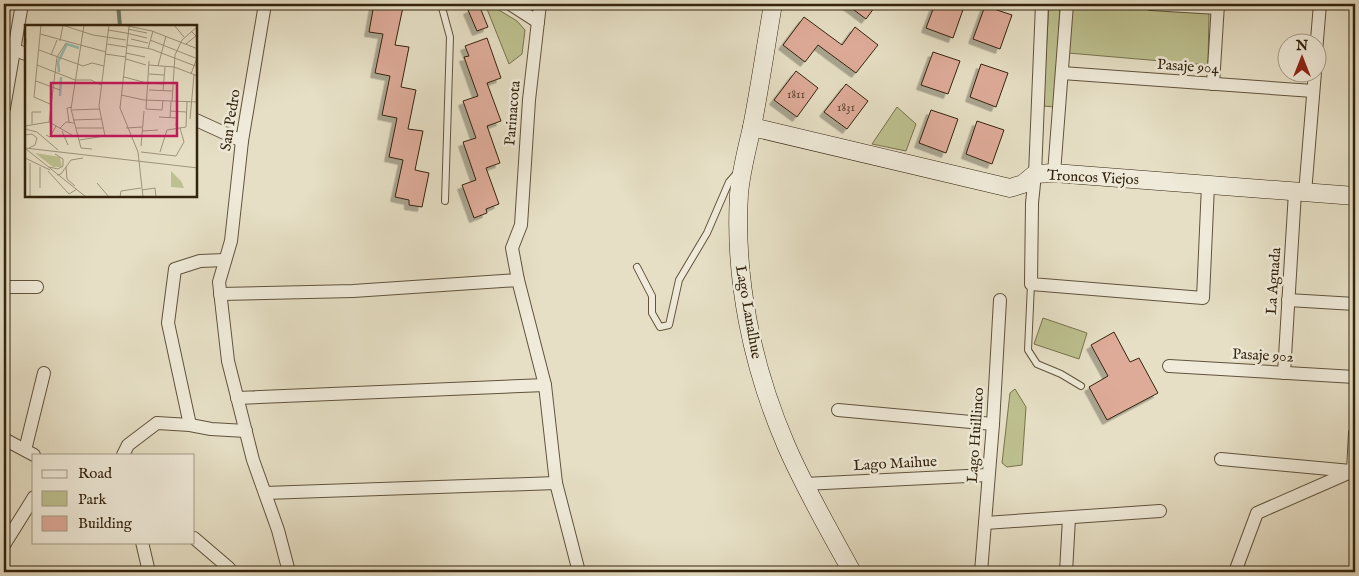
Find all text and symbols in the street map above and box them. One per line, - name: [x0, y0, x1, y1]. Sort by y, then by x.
- inset map: [25, 25, 198, 198]
- north arrow: [1276, 32, 1326, 82]
- text: N: [1295, 37, 1308, 55]
- street label: Pasaje 904: [1156, 55, 1220, 78]
- street label: Parinacota: [500, 79, 525, 146]
- house number: 1811: [787, 87, 805, 102]
- street label: San Pedro: [216, 88, 245, 152]
- house number: 1831: [837, 100, 855, 115]
- street label: Troncos Viejos: [1047, 166, 1139, 189]
- street label: La Aguada: [1262, 246, 1285, 315]
- street label: Lago Lanalhue: [731, 264, 766, 361]
- street label: Pasaje 902: [1232, 344, 1294, 367]
- street label: Lago Huillinco: [963, 387, 988, 483]
- street label: Lago Maihue: [853, 452, 937, 475]
- legend: [32, 454, 195, 544]
- text: Road: [78, 464, 113, 483]
- text: Park: [78, 490, 108, 509]
- text: Building: [78, 514, 133, 533]

